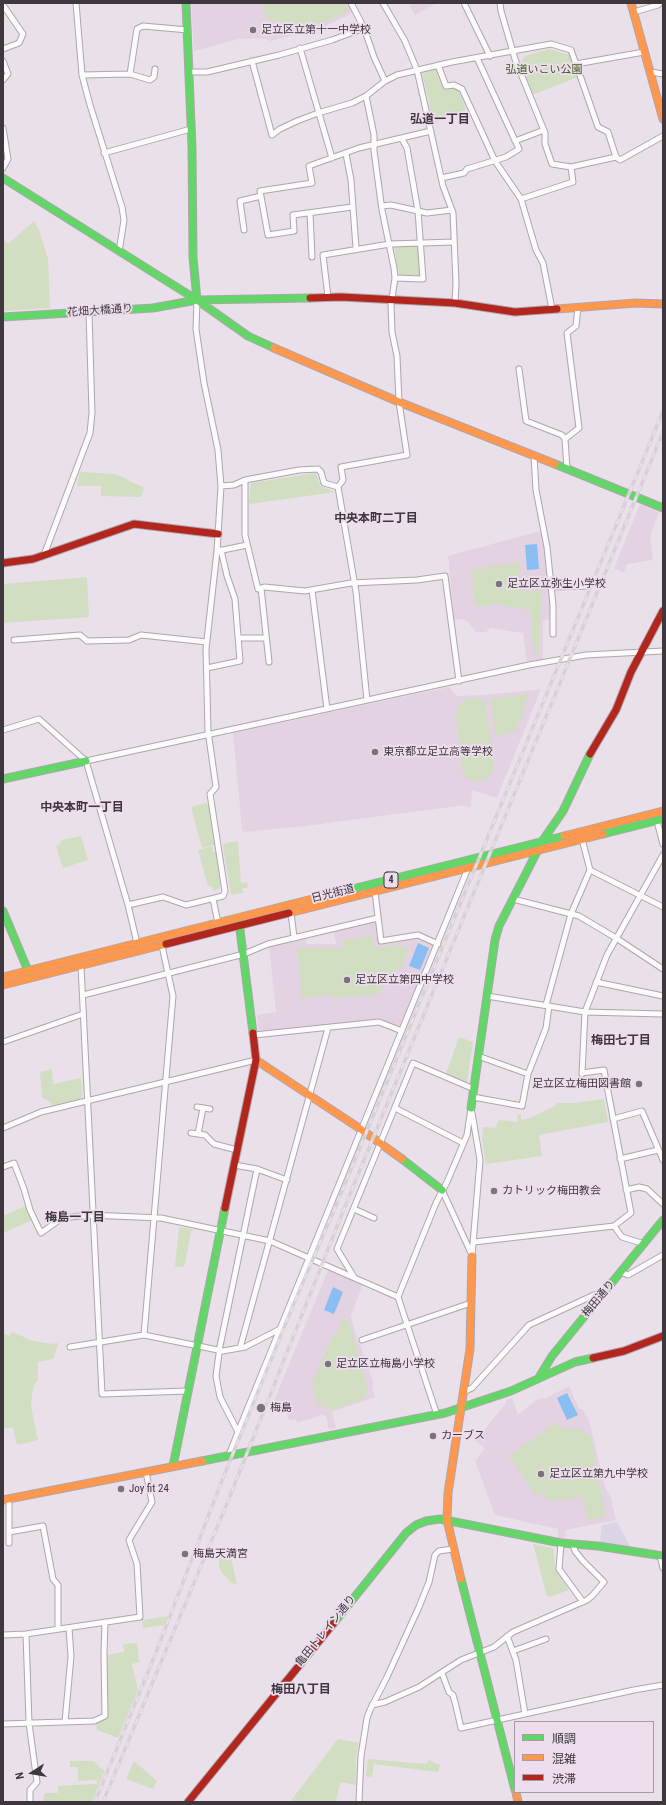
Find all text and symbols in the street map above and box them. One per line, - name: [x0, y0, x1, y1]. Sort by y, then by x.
- place label: 足立区立第十一中学校: [261, 23, 371, 37]
- marker: 足立区立第十一中学校: [248, 25, 258, 35]
- park label: 弘道いこい公園: [506, 63, 582, 77]
- district label: 弘道一丁目: [410, 113, 470, 127]
- street label: 花畑大橋通り: [67, 302, 133, 320]
- district label: 中央本町二丁目: [334, 512, 418, 526]
- place label: 足立区立弥生小学校: [507, 577, 606, 591]
- marker: 足立区立弥生小学校: [494, 579, 504, 589]
- place label: 東京都立足立高等学校: [383, 745, 493, 759]
- marker: 東京都立足立高等学校: [370, 747, 380, 757]
- district label: 中央本町一丁目: [40, 801, 124, 815]
- road number: 4: [384, 872, 398, 888]
- street label: 日光街道: [310, 882, 356, 906]
- place label: 足立区立第四中学校: [355, 973, 454, 987]
- marker: 足立区立第四中学校: [342, 975, 352, 985]
- district label: 梅田七丁目: [591, 1034, 651, 1048]
- place label: 足立区立梅田図書館: [532, 1077, 631, 1091]
- marker: 足立区立梅田図書館: [634, 1079, 644, 1089]
- place label: カトリック梅田教会: [502, 1184, 601, 1198]
- marker: カトリック梅田教会: [489, 1186, 499, 1196]
- district label: 梅島一丁目: [45, 1211, 105, 1225]
- street label: 梅田通り: [580, 1278, 618, 1320]
- place label: 足立区立梅島小学校: [336, 1357, 435, 1371]
- marker: 足立区立梅島小学校: [323, 1359, 333, 1369]
- place label: 梅島: [270, 1401, 292, 1415]
- marker: 梅島: [255, 1402, 267, 1414]
- place label: カーブス: [441, 1429, 485, 1443]
- marker: カーブス: [428, 1431, 438, 1441]
- place label: 足立区立第九中学校: [549, 1467, 648, 1481]
- marker: 足立区立第九中学校: [536, 1469, 546, 1479]
- place label: Joy fit 24: [129, 1482, 169, 1496]
- marker: Joy fit 24: [116, 1484, 126, 1494]
- place label: 梅島天満宮: [193, 1547, 248, 1561]
- marker: 梅島天満宮: [180, 1549, 190, 1559]
- street label: 亀田トレイン通り: [293, 1593, 359, 1669]
- district label: 梅田八丁目: [271, 1683, 331, 1697]
- legend: [514, 1721, 654, 1793]
- text: 順調: [552, 1732, 576, 1746]
- text: 混雑: [552, 1752, 576, 1766]
- north arrow: [12, 1753, 52, 1793]
- text: N: [13, 1771, 27, 1780]
- text: 渋滞: [552, 1772, 576, 1786]

